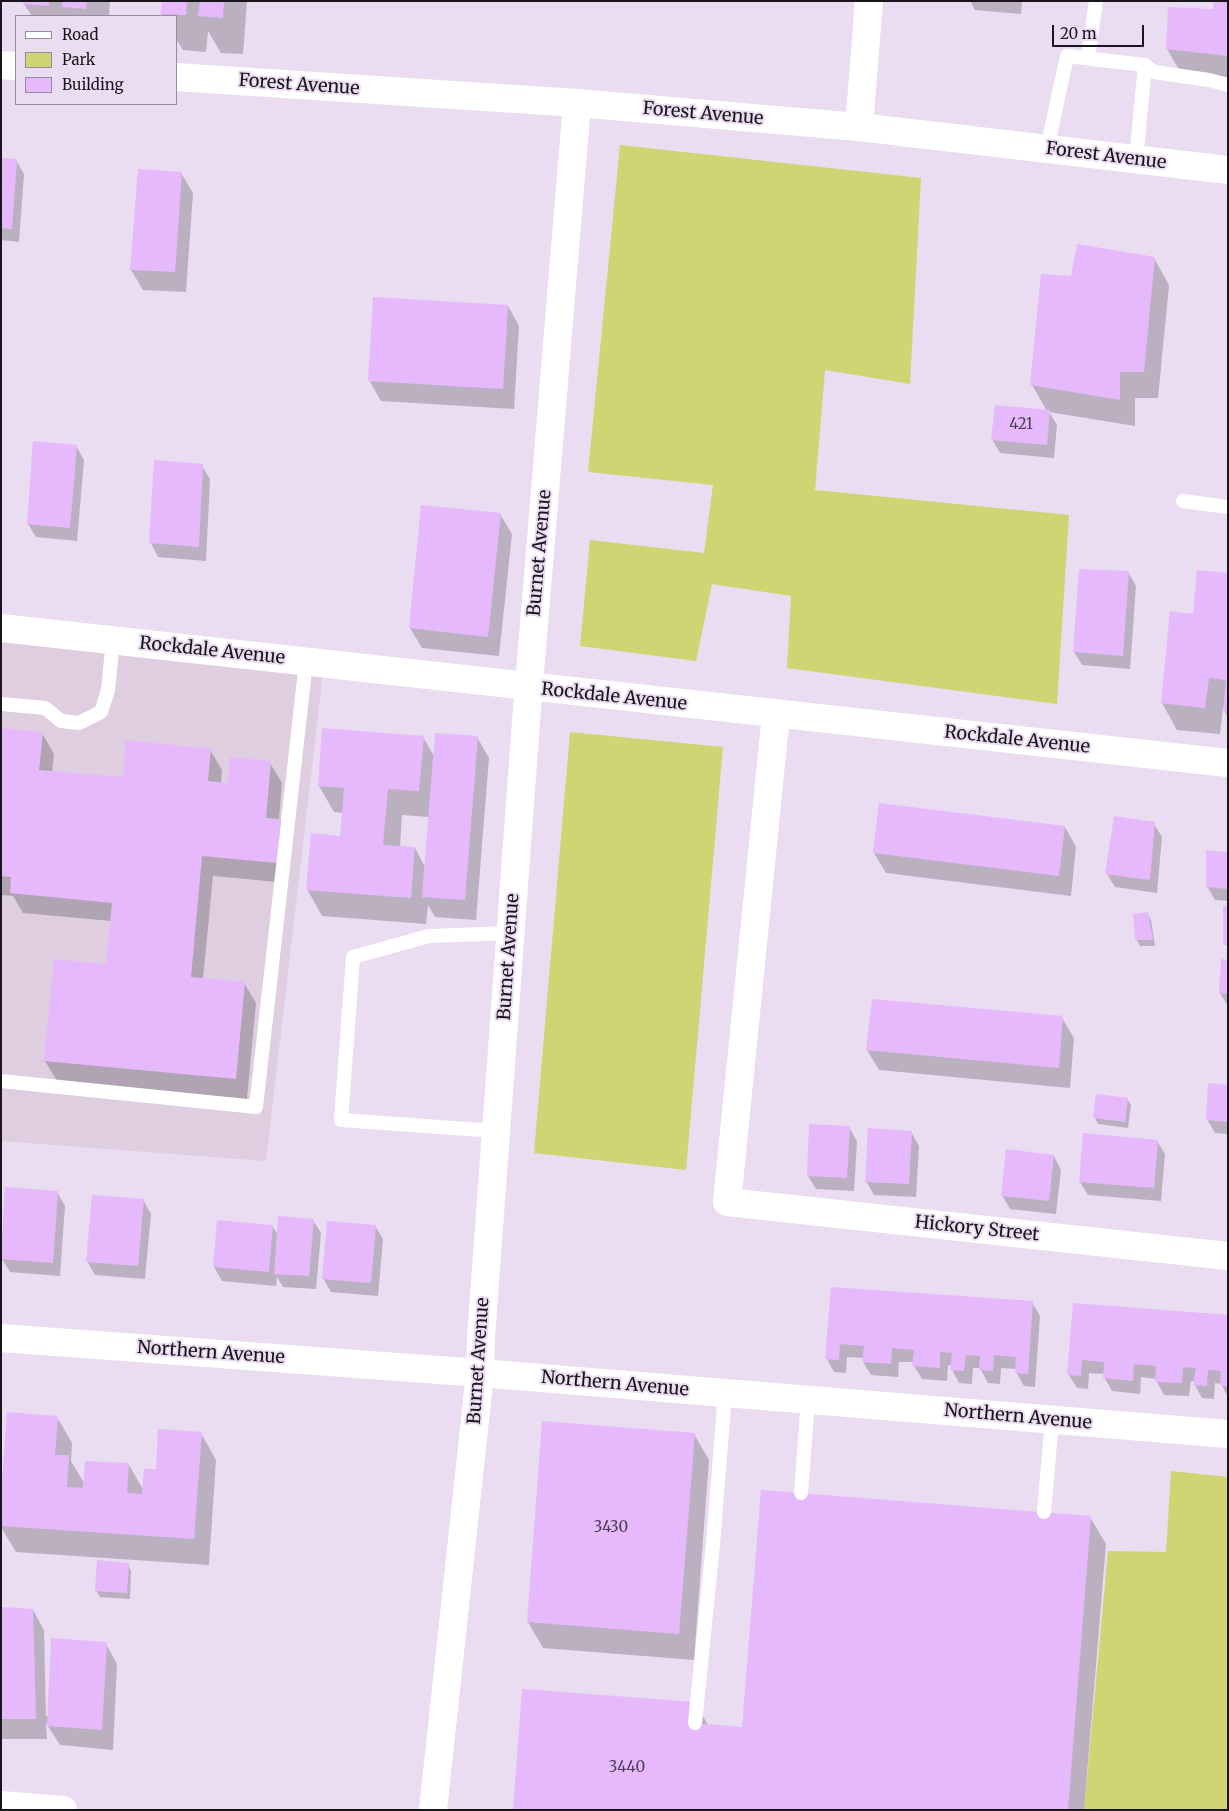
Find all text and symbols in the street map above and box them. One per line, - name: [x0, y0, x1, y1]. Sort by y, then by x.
- legend: [15, 15, 178, 105]
- scale bar: [1054, 15, 1146, 47]
- text: 20 m: [1060, 24, 1097, 43]
- text: Road: [62, 25, 98, 44]
- text: Park: [62, 50, 95, 69]
- street label: Forest Avenue: [238, 70, 360, 100]
- text: Building: [62, 75, 124, 94]
- street label: Forest Avenue: [642, 98, 764, 130]
- street label: Forest Avenue: [1045, 138, 1167, 174]
- house number: 421: [1009, 416, 1033, 434]
- street label: Burnet Avenue: [524, 489, 556, 617]
- street label: Rockdale Avenue: [138, 633, 286, 669]
- street label: Rockdale Avenue: [540, 679, 688, 715]
- street label: Rockdale Avenue: [943, 722, 1091, 758]
- street label: Burnet Avenue: [494, 893, 524, 1021]
- street label: Hickory Street: [914, 1212, 1040, 1246]
- street label: Burnet Avenue: [464, 1297, 494, 1425]
- street label: Northern Avenue: [136, 1337, 286, 1369]
- street label: Northern Avenue: [540, 1367, 690, 1401]
- street label: Northern Avenue: [943, 1400, 1093, 1434]
- house number: 3430: [594, 1519, 628, 1537]
- house number: 3440: [609, 1759, 645, 1777]

